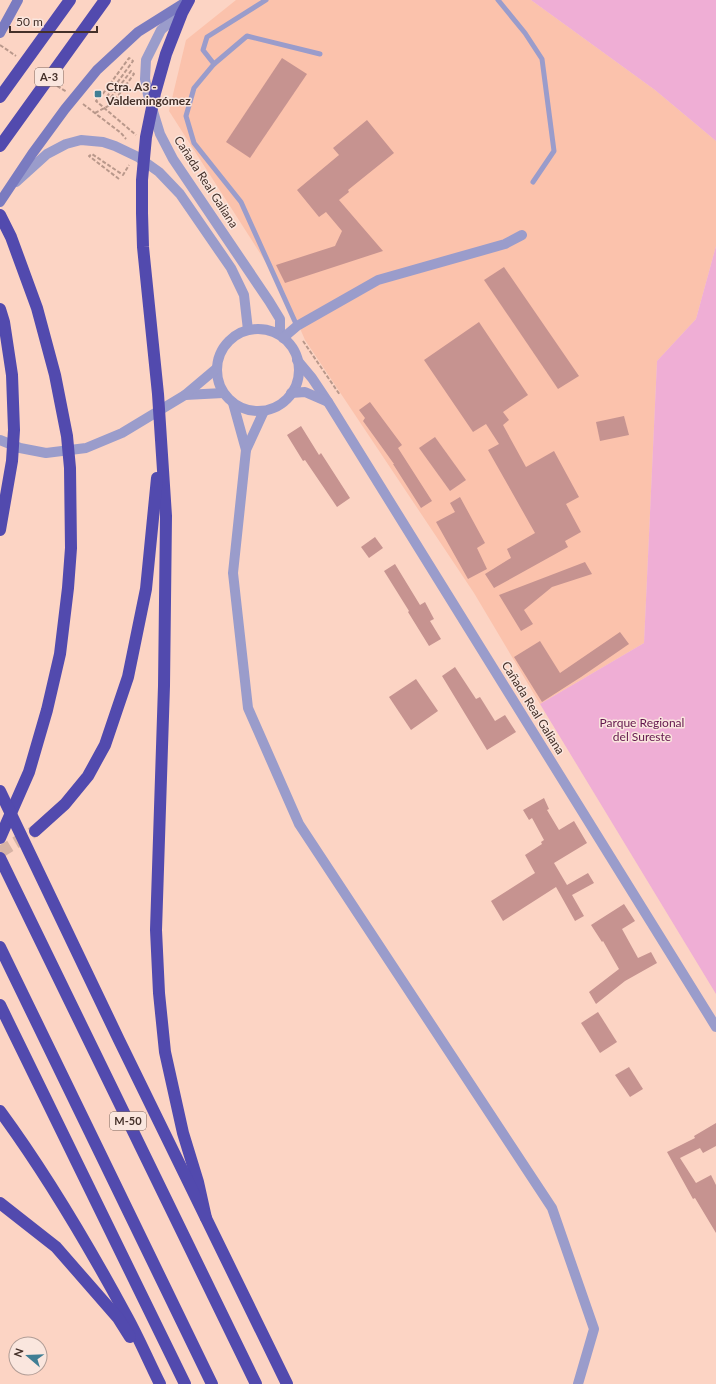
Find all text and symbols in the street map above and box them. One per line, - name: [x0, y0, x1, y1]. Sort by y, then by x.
- scale bar: [10, 8, 97, 34]
- text: 50 m: [16, 14, 43, 29]
- road number: A-3: [35, 68, 63, 86]
- place label: Ctra. A3 - Valdemingómez: [105, 79, 191, 108]
- marker: Ctra. A3 - Valdemingómez: [93, 89, 103, 99]
- street label: Cañada Real Galiana: [171, 133, 242, 231]
- street label: Cañada Real Galiana: [499, 658, 568, 757]
- park label: Parque Regional del Sureste: [600, 715, 684, 744]
- road number: M-50: [110, 1112, 146, 1130]
- north arrow: [8, 1336, 48, 1376]
- text: N: [11, 1346, 26, 1359]

